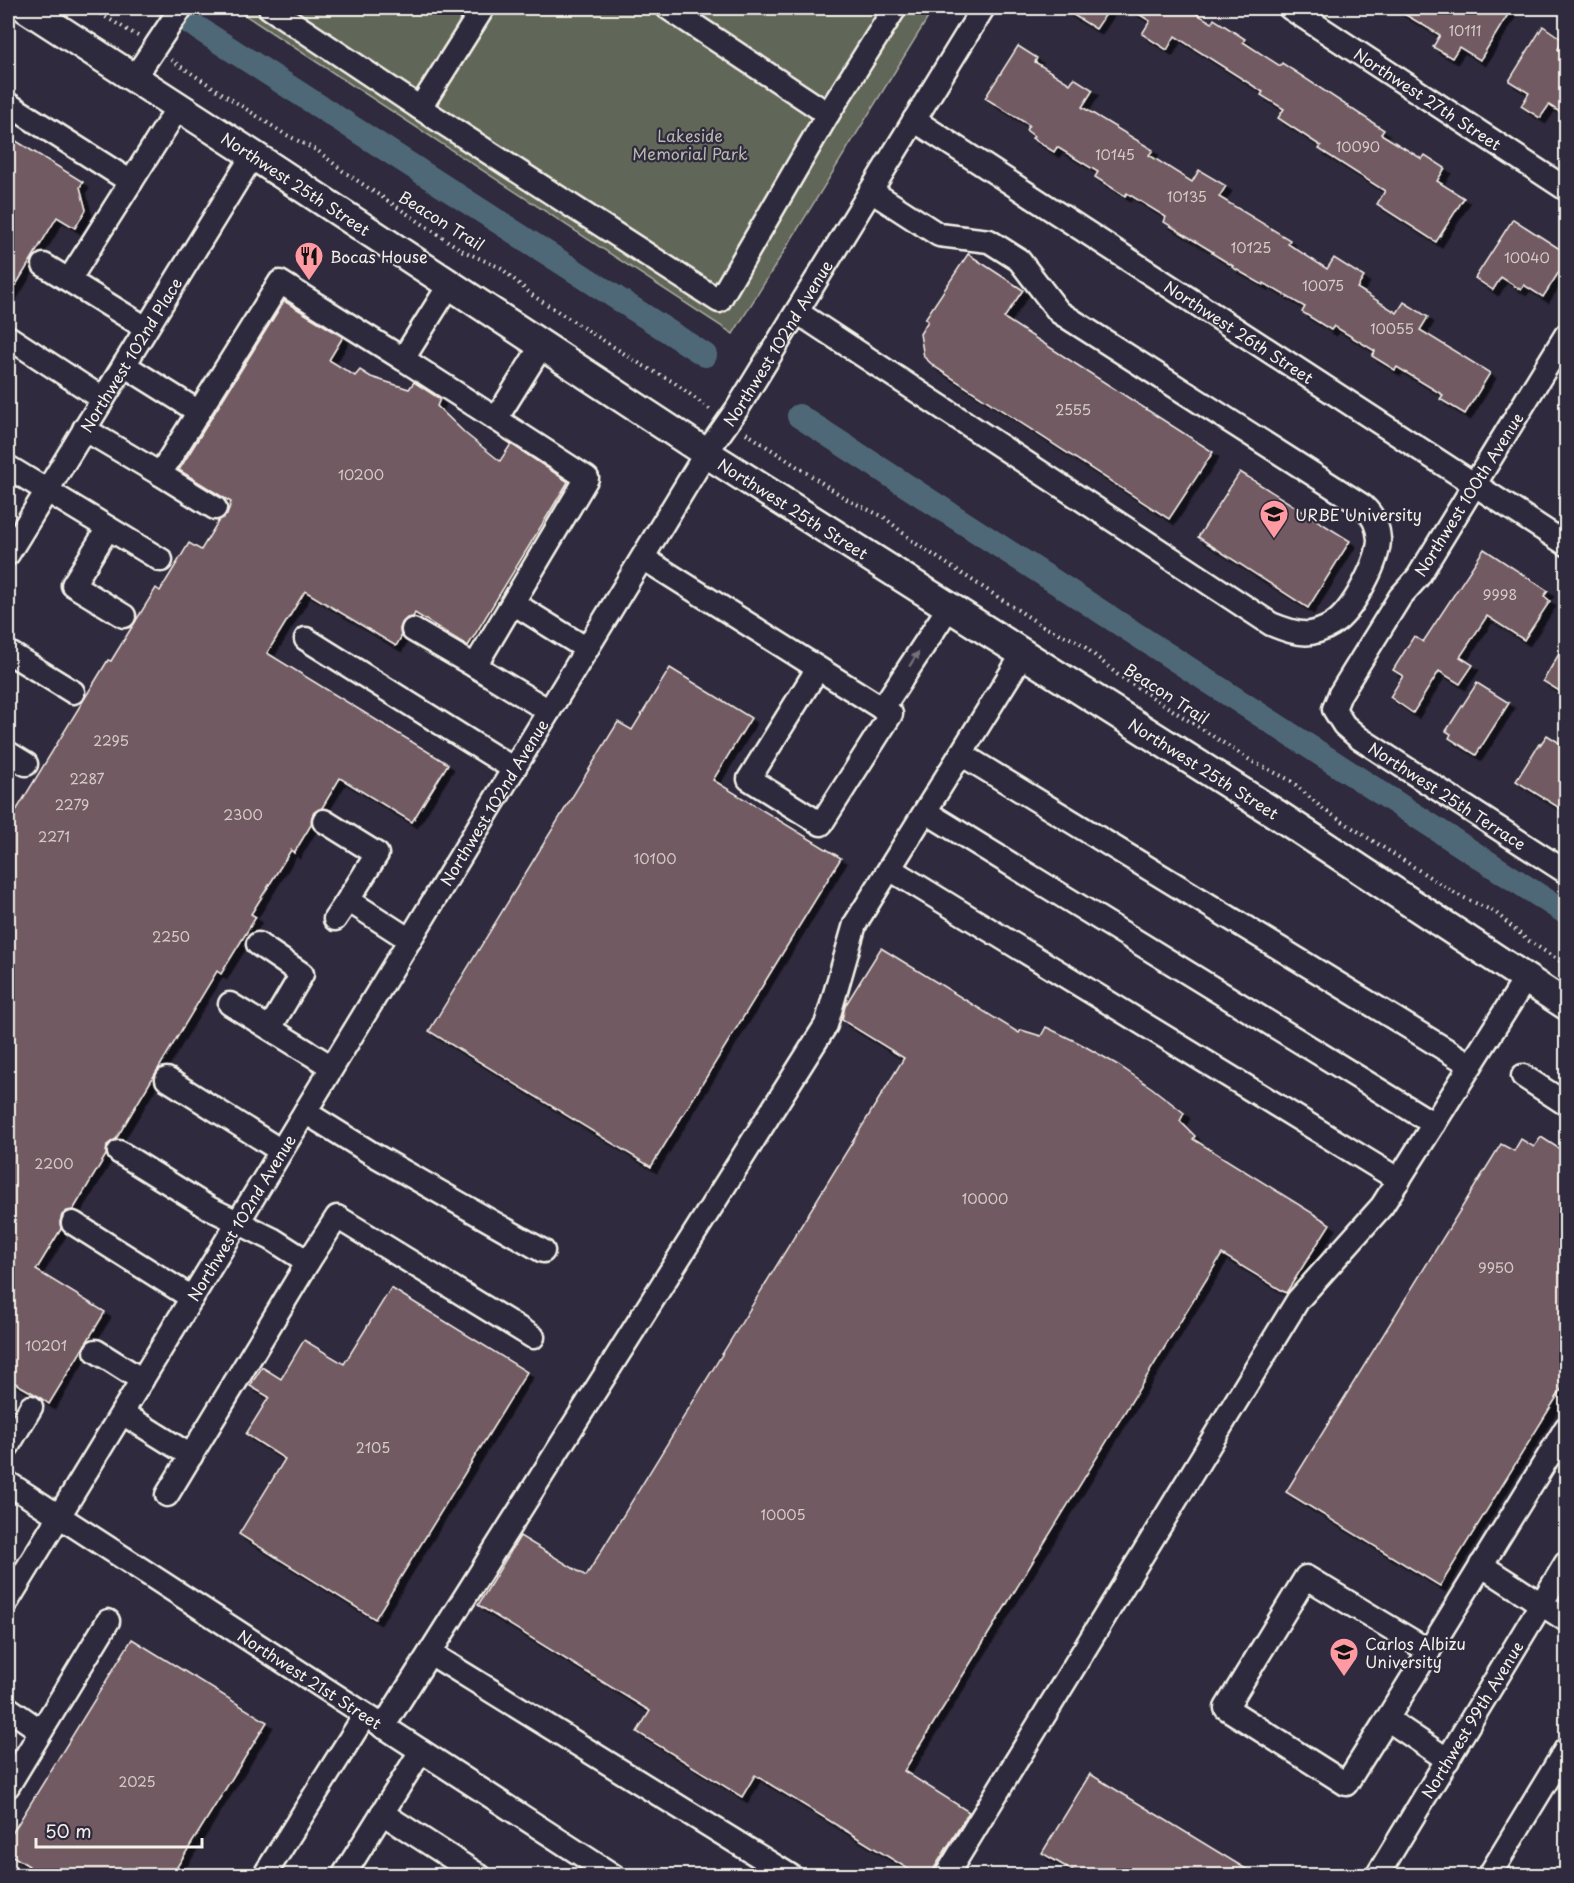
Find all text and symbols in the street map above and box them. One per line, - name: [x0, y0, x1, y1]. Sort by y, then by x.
- house number: 10111: [1449, 20, 1481, 41]
- street label: Northwest 27th Street: [1350, 41, 1507, 156]
- park label: Lakeside Memorial Park: [632, 123, 748, 165]
- street label: Northwest 25th Street: [217, 126, 376, 241]
- house number: 10090: [1336, 136, 1380, 157]
- house number: 10145: [1095, 144, 1135, 165]
- street label: Beacon Trail: [395, 184, 489, 256]
- house number: 10135: [1167, 186, 1207, 207]
- house number: 10125: [1231, 237, 1271, 258]
- restaurant icon: Bocas House: [293, 240, 325, 282]
- place label: Bocas House: [330, 244, 428, 268]
- house number: 10040: [1504, 247, 1550, 268]
- street label: Northwest 102nd Avenue: [717, 255, 838, 431]
- street label: Northwest 102nd Place: [74, 273, 187, 437]
- street label: Northwest 26th Street: [1160, 274, 1319, 389]
- house number: 10075: [1302, 275, 1344, 296]
- house number: 10055: [1370, 318, 1414, 339]
- house number: 2555: [1055, 399, 1091, 420]
- street label: Northwest 100th Avenue: [1408, 407, 1528, 581]
- street label: Northwest 25th Street: [714, 452, 874, 565]
- house number: 10200: [338, 464, 384, 485]
- school or university icon: URBE University: [1258, 498, 1290, 540]
- place label: URBE University: [1295, 502, 1422, 526]
- house number: 9998: [1483, 584, 1517, 605]
- one-way arrow: [908, 651, 919, 667]
- street label: Beacon Trail: [1120, 657, 1214, 729]
- street label: Northwest 25th Street: [1124, 712, 1284, 825]
- street label: Northwest 102nd Avenue: [434, 714, 554, 890]
- house number: 2295: [93, 730, 129, 751]
- street label: Northwest 25th Terrace: [1364, 735, 1531, 855]
- house number: 2287: [69, 768, 105, 789]
- house number: 2279: [55, 794, 89, 815]
- house number: 2300: [223, 804, 263, 825]
- house number: 2271: [38, 826, 70, 847]
- house number: 10100: [634, 848, 676, 869]
- house number: 2250: [152, 926, 190, 947]
- street label: Northwest 102nd Avenue: [181, 1129, 301, 1305]
- house number: 2200: [34, 1153, 74, 1174]
- house number: 10000: [962, 1188, 1008, 1209]
- house number: 9950: [1478, 1257, 1514, 1278]
- house number: 10201: [25, 1335, 67, 1356]
- house number: 2105: [356, 1437, 390, 1458]
- house number: 10005: [760, 1504, 806, 1525]
- street label: Northwest 21st Street: [233, 1623, 387, 1735]
- place label: Carlos Albizu University: [1365, 1631, 1466, 1673]
- school or university icon: Carlos Albizu University: [1328, 1636, 1360, 1678]
- street label: Northwest 99th Avenue: [1415, 1636, 1528, 1803]
- house number: 2025: [118, 1771, 156, 1792]
- scale bar: [36, 1811, 202, 1849]
- text: 50 m: [45, 1817, 92, 1844]

